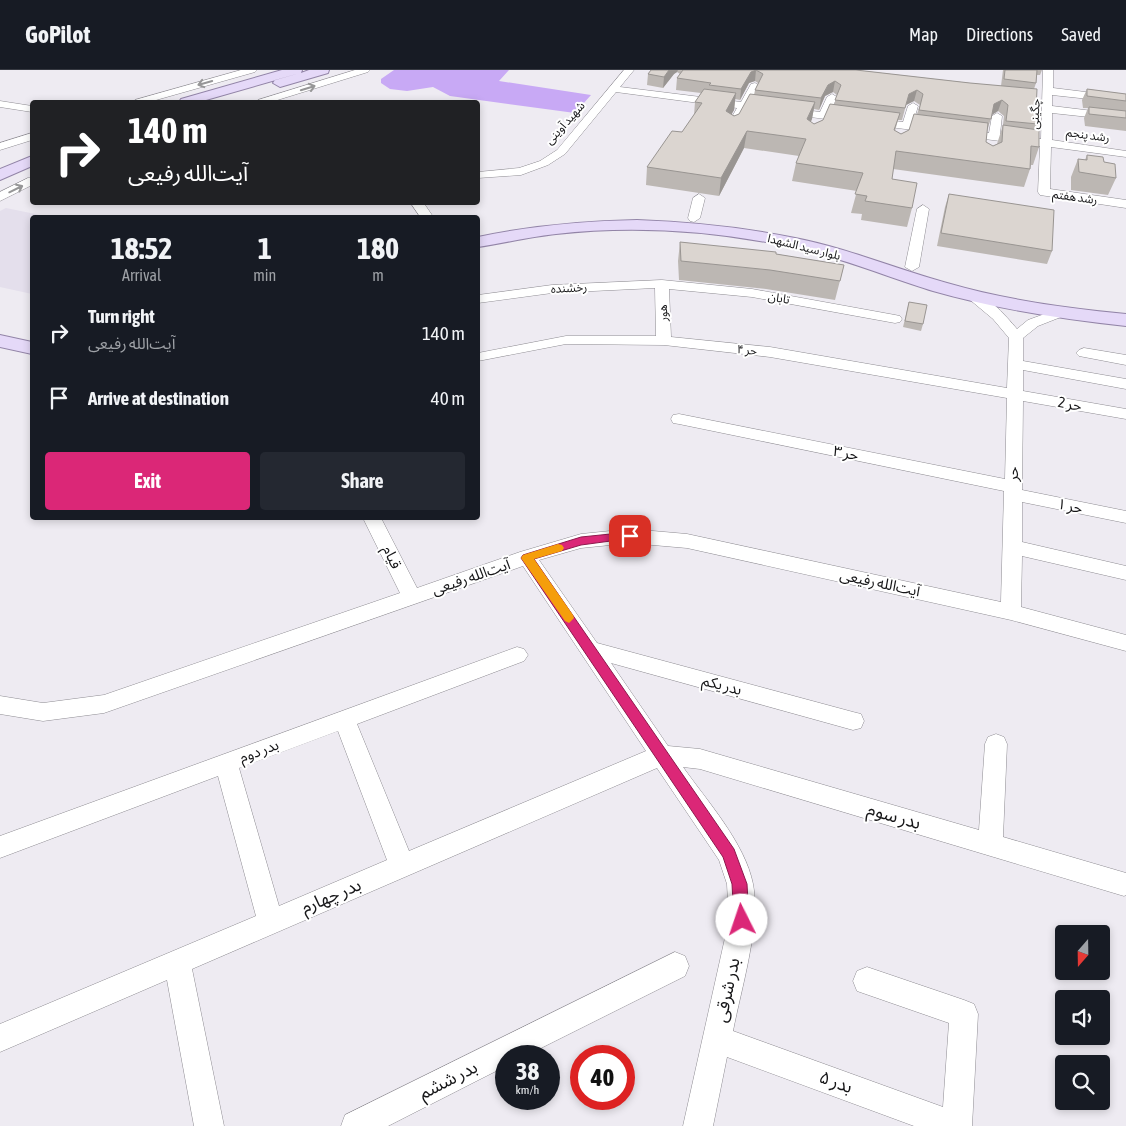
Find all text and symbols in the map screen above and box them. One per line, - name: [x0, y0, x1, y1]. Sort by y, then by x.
- text: GoPilot: [25, 21, 90, 48]
- text: Map: [909, 24, 938, 45]
- text: Directions: [966, 24, 1033, 45]
- text: Saved: [1061, 24, 1101, 45]
- one-way arrow: [198, 79, 214, 89]
- one-way arrow: [300, 83, 315, 92]
- street label: چگینی: [1027, 98, 1044, 130]
- street label: شهید آوینی: [542, 99, 588, 147]
- text: 140 m: [128, 110, 207, 150]
- icon: right: [45, 120, 110, 185]
- street label: رشد پنجم: [1065, 125, 1111, 147]
- text: آیت‌الله رفیعی: [128, 160, 248, 186]
- one-way arrow: [8, 184, 23, 193]
- street label: رشد هفتم: [1051, 187, 1099, 209]
- text: 18:52: [111, 231, 172, 265]
- text: 1: [258, 231, 272, 265]
- text: 180: [357, 231, 399, 265]
- street label: بلوار سید الشهدا: [766, 231, 842, 263]
- text: Arrival: [122, 266, 161, 284]
- text: min: [253, 266, 276, 284]
- text: m: [372, 266, 384, 284]
- street label: رخشنده: [550, 280, 588, 296]
- street label: تابان: [767, 289, 792, 307]
- street label: هور: [656, 304, 670, 323]
- text: Turn right: [88, 305, 155, 327]
- icon: right: [45, 319, 73, 347]
- text: 140 m: [422, 322, 465, 344]
- text: آیت‌الله رفیعی: [88, 334, 175, 352]
- street label: حر ۴: [736, 342, 758, 358]
- icon: arrive: [45, 384, 73, 412]
- text: Arrive at destination: [88, 387, 229, 409]
- text: 40 m: [431, 387, 465, 409]
- street label: حر 2: [1057, 393, 1083, 415]
- street label: حر ۳: [832, 442, 860, 464]
- button: Exit: [45, 452, 250, 510]
- button: Share: [260, 452, 465, 510]
- street label: حر: [1004, 466, 1022, 483]
- street label: حر ۱: [1056, 495, 1084, 517]
- pin: [609, 515, 651, 557]
- icon: arrive: [616, 522, 644, 550]
- street label: قیام: [377, 542, 405, 573]
- street label: آیت‌الله رفیعی: [429, 555, 513, 599]
- street label: آیت‌الله رفیعی: [838, 566, 923, 600]
- street label: بدر یکم: [700, 671, 744, 701]
- street label: بدر دوم: [237, 736, 282, 768]
- street label: بدر سوم: [864, 798, 923, 837]
- street label: بدر چهارم: [298, 874, 365, 921]
- position arrow: [715, 893, 767, 945]
- north arrow: [1055, 925, 1110, 980]
- map controls: [1055, 925, 1110, 1110]
- street label: بدر شرقی: [709, 956, 745, 1024]
- button: sound: [1055, 990, 1110, 1045]
- speed limit sign: 40: [570, 1045, 635, 1110]
- button: search: [1055, 1055, 1110, 1110]
- street label: بدر ششم: [415, 1056, 482, 1106]
- text: 38: [516, 1057, 539, 1085]
- street label: بدر ۵: [816, 1066, 856, 1098]
- text: km/h: [516, 1083, 539, 1097]

